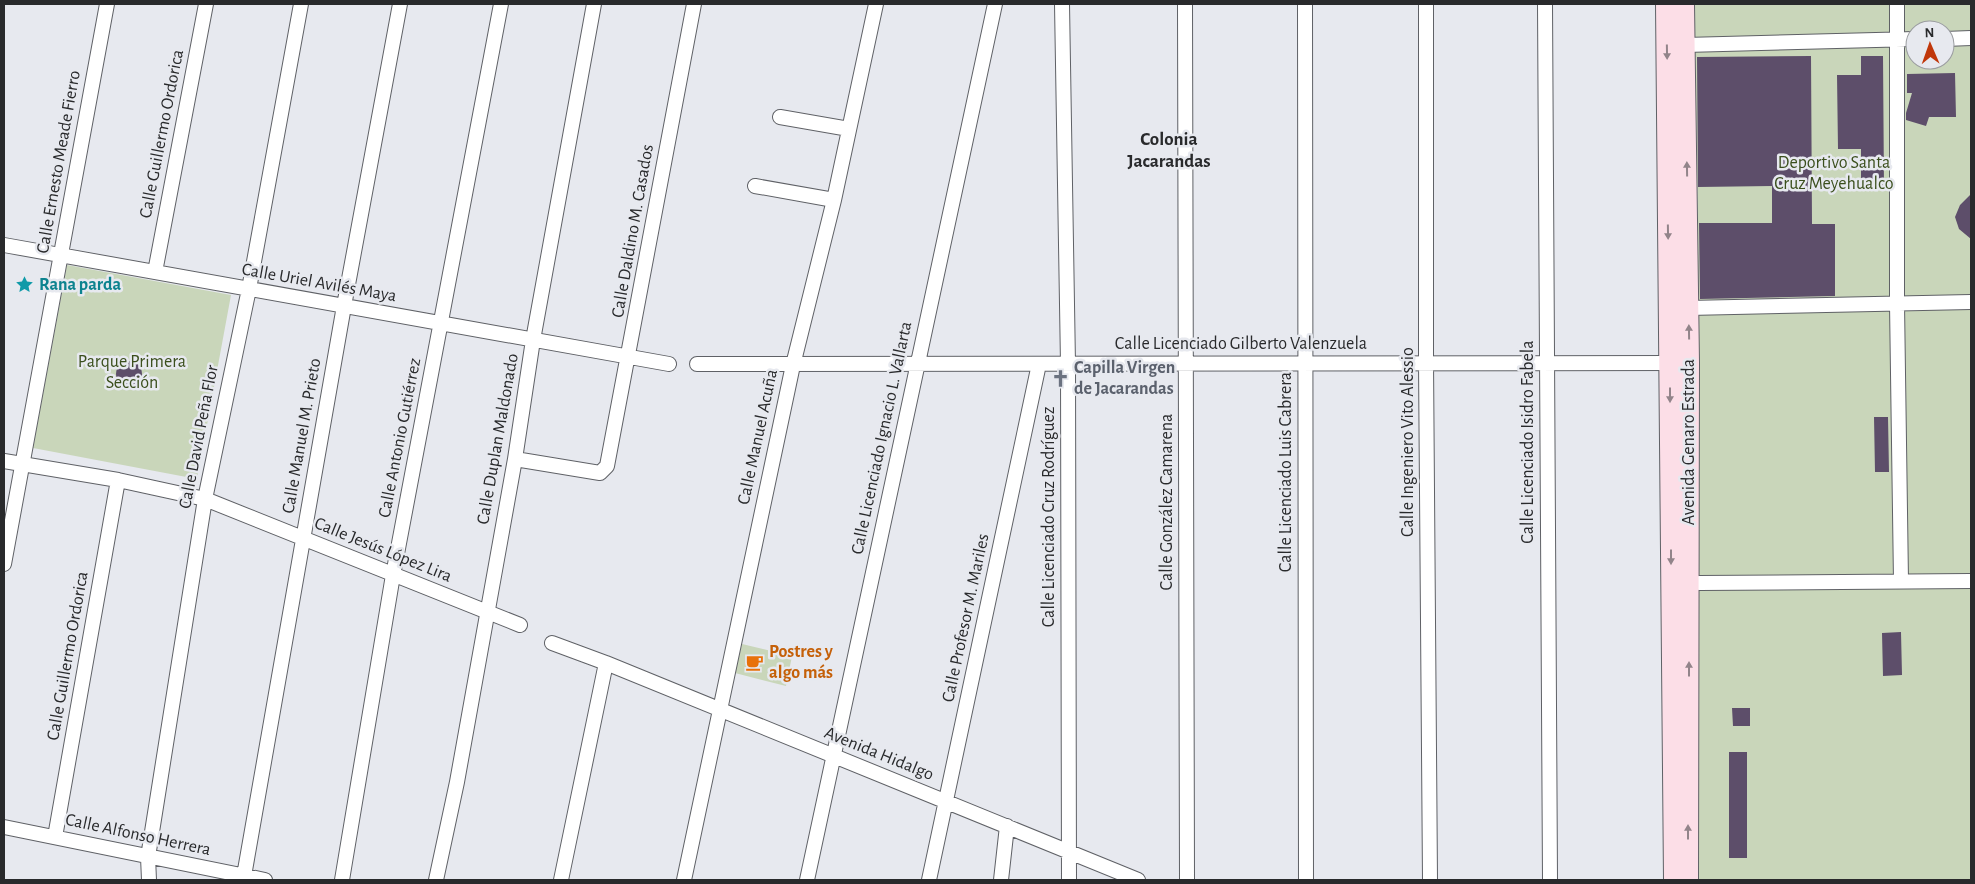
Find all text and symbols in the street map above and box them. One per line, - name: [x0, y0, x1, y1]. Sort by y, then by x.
- north arrow: [1905, 20, 1955, 70]
- text: N: [1924, 26, 1935, 40]
- one-way arrow: [1663, 45, 1671, 61]
- street label: Calle Guillermo Ordorica: [137, 48, 187, 220]
- street label: Calle Ernesto Meade Fierro: [34, 69, 84, 255]
- district label: Colonia Jacarandas: [1127, 130, 1211, 171]
- street label: Calle Daldino M. Casados: [609, 143, 657, 319]
- park label: Deportivo Santa Cruz Meyehualco: [1774, 154, 1894, 193]
- one-way arrow: [1682, 161, 1690, 177]
- one-way arrow: [1664, 225, 1672, 241]
- street label: Calle Uriel Avilés Maya: [240, 261, 398, 305]
- place icon: Rana parda: [15, 275, 35, 295]
- place label: Rana parda: [39, 276, 121, 294]
- street label: Calle Licenciado Ignacio L. Vallarta: [848, 320, 916, 556]
- one-way arrow: [1685, 323, 1693, 339]
- street label: Calle Licenciado Gilberto Valenzuela: [1115, 335, 1367, 353]
- street label: Calle Licenciado Isidro Fabela: [1519, 340, 1537, 544]
- street label: Calle Ingeniero Vito Alessio: [1399, 347, 1417, 537]
- street label: Calle Duplan Maldonado: [474, 352, 522, 526]
- park label: Parque Primera Sección: [78, 353, 186, 392]
- street label: Calle Manuel M. Prieto: [279, 357, 325, 515]
- street label: Calle Antonio Gutiérrez: [376, 357, 424, 519]
- place label: Capilla Virgen de Jacarandas: [1074, 359, 1175, 398]
- street label: Avenida Genaro Estrada: [1680, 359, 1698, 525]
- street label: Calle David Peña Flor: [176, 363, 222, 510]
- street label: Calle Manuel Acuña: [735, 368, 781, 506]
- church icon: Capilla Virgen de Jacarandas: [1050, 368, 1070, 388]
- street label: Calle Licenciado Luis Cabrera: [1277, 372, 1295, 572]
- one-way arrow: [1666, 387, 1674, 403]
- street label: Calle Licenciado Cruz Rodríguez: [1040, 407, 1058, 627]
- street label: Calle González Camarena: [1158, 414, 1176, 590]
- street label: Calle Jesús López Lira: [312, 514, 454, 586]
- street label: Calle Profesor M. Mariles: [939, 532, 993, 704]
- one-way arrow: [1667, 550, 1675, 566]
- street label: Calle Guillermo Ordorica: [44, 570, 92, 742]
- place label: Postres y algo más: [769, 643, 834, 682]
- cafe icon: Postres y algo más: [745, 652, 765, 672]
- one-way arrow: [1685, 661, 1693, 677]
- street label: Avenida Hidalgo: [822, 724, 936, 784]
- street label: Calle Alfonso Herrera: [64, 811, 212, 859]
- one-way arrow: [1684, 823, 1692, 839]

